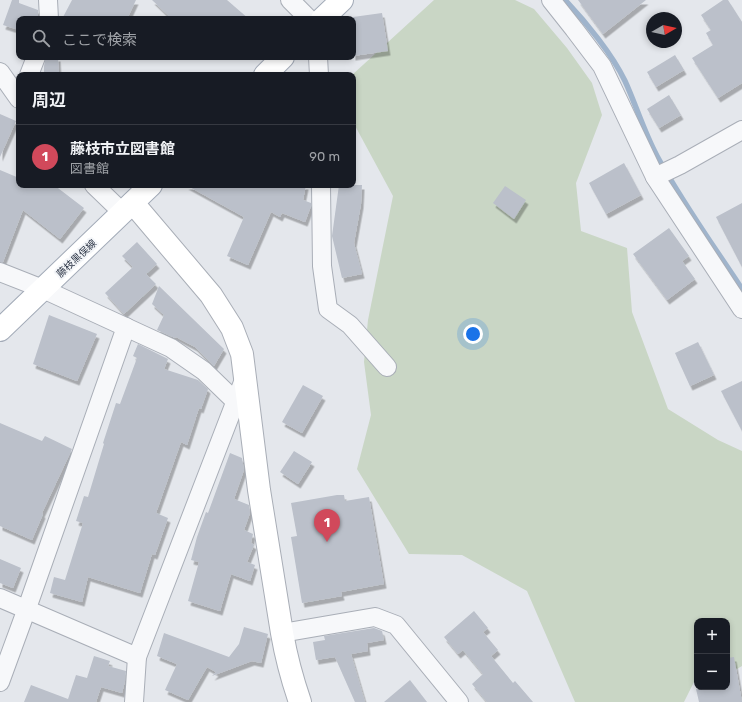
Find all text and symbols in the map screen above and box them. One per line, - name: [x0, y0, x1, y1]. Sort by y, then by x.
- north arrow: [646, 12, 682, 48]
- search box: [16, 16, 356, 60]
- icon: search: [30, 27, 52, 49]
- text: ここで検索: [62, 31, 137, 49]
- text: 周辺: [32, 90, 66, 110]
- text: 藤枝市立図書館: [70, 140, 175, 158]
- text: 1: [42, 149, 48, 164]
- text: 90 m: [309, 149, 340, 164]
- text: 図書館: [70, 161, 109, 176]
- street label: 藤枝黒俣線: [54, 237, 99, 280]
- your location: [463, 324, 483, 344]
- pin: 1: [314, 509, 340, 542]
- map controls: [694, 618, 730, 690]
- button: +: [694, 618, 730, 654]
- button: −: [694, 654, 730, 690]

